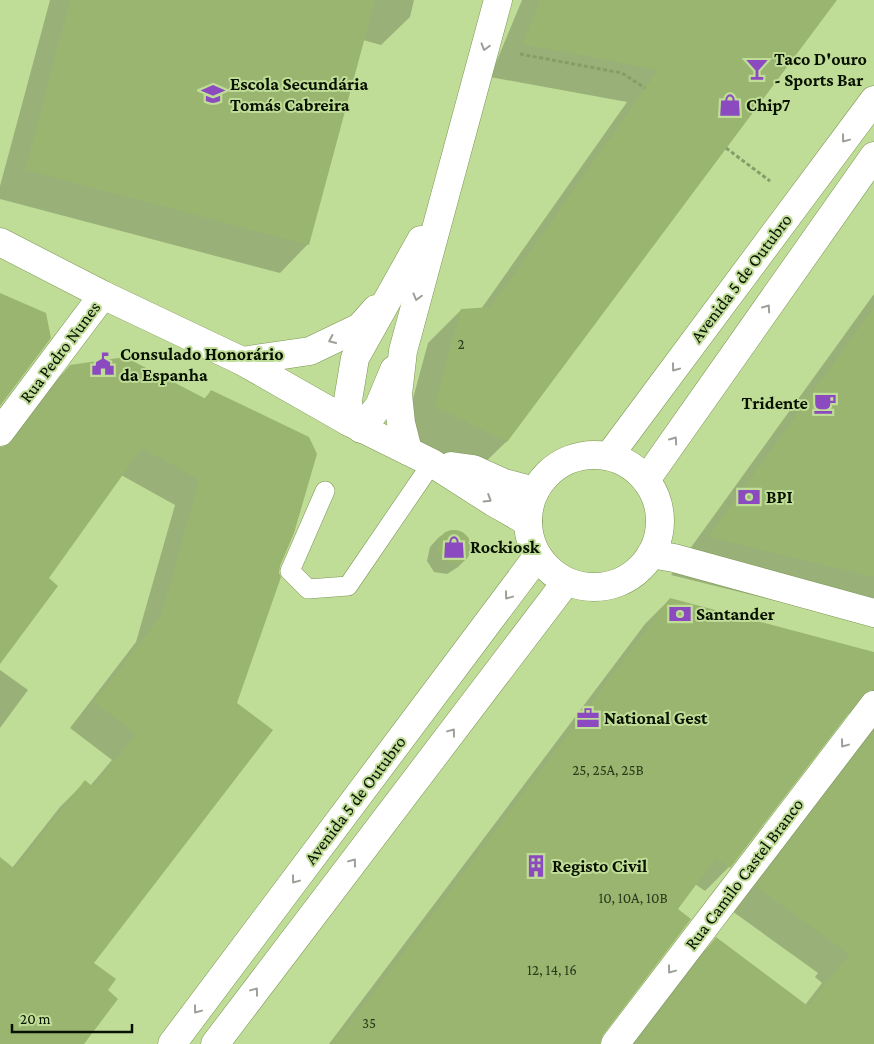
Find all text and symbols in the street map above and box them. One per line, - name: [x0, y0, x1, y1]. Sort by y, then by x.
- one-way arrow: [481, 42, 491, 51]
- place label: Taco D'ouro - Sports Bar: [774, 49, 867, 90]
- bar icon: Taco D'ouro - Sports Bar: [744, 56, 770, 82]
- place label: Escola Secundária Tomás Cabreira: [230, 74, 368, 115]
- school or university icon: Escola Secundária Tomás Cabreira: [200, 81, 226, 107]
- shop icon: Chip7: [717, 92, 743, 118]
- place label: Chip7: [746, 95, 791, 115]
- one-way arrow: [842, 133, 851, 143]
- street label: Avenida 5 de Outubro: [686, 210, 796, 346]
- one-way arrow: [412, 293, 423, 302]
- street label: Rua Pedro Nunes: [15, 298, 105, 406]
- one-way arrow: [761, 304, 770, 313]
- one-way arrow: [328, 334, 337, 345]
- house number: 2: [457, 336, 465, 352]
- place label: Consulado Honorário da Espanha: [120, 344, 284, 385]
- public building icon: Consulado Honorário da Espanha: [90, 351, 116, 377]
- one-way arrow: [672, 362, 681, 371]
- cafe icon: Tridente: [812, 390, 838, 416]
- place label: Tridente: [742, 393, 808, 413]
- one-way arrow: [668, 437, 677, 446]
- bank icon: BPI: [736, 484, 762, 510]
- place label: BPI: [766, 487, 793, 507]
- one-way arrow: [482, 493, 491, 502]
- shop icon: Rockiosk: [441, 534, 467, 560]
- place label: Rockiosk: [470, 537, 540, 557]
- one-way arrow: [506, 590, 514, 599]
- bank icon: Santander: [667, 601, 693, 627]
- place label: Santander: [696, 604, 775, 624]
- office icon: National Gest: [575, 705, 601, 731]
- place label: National Gest: [604, 708, 708, 728]
- one-way arrow: [446, 729, 454, 738]
- street label: Avenida 5 de Outubro: [300, 732, 410, 868]
- one-way arrow: [842, 738, 850, 747]
- house number: 25, 25A, 25B: [572, 762, 644, 778]
- street label: Rua Camilo Castel Branco: [681, 794, 807, 954]
- building icon: Registo Civil: [523, 853, 549, 879]
- place label: Registo Civil: [552, 856, 647, 876]
- one-way arrow: [348, 859, 356, 868]
- one-way arrow: [292, 874, 301, 884]
- house number: 10, 10A, 10B: [598, 890, 668, 906]
- house number: 12, 14, 16: [527, 962, 577, 978]
- one-way arrow: [669, 964, 677, 973]
- one-way arrow: [249, 987, 258, 997]
- scale bar: [12, 1002, 132, 1034]
- one-way arrow: [195, 1004, 203, 1013]
- text: 20 m: [20, 1011, 51, 1027]
- house number: 35: [362, 1015, 376, 1031]

